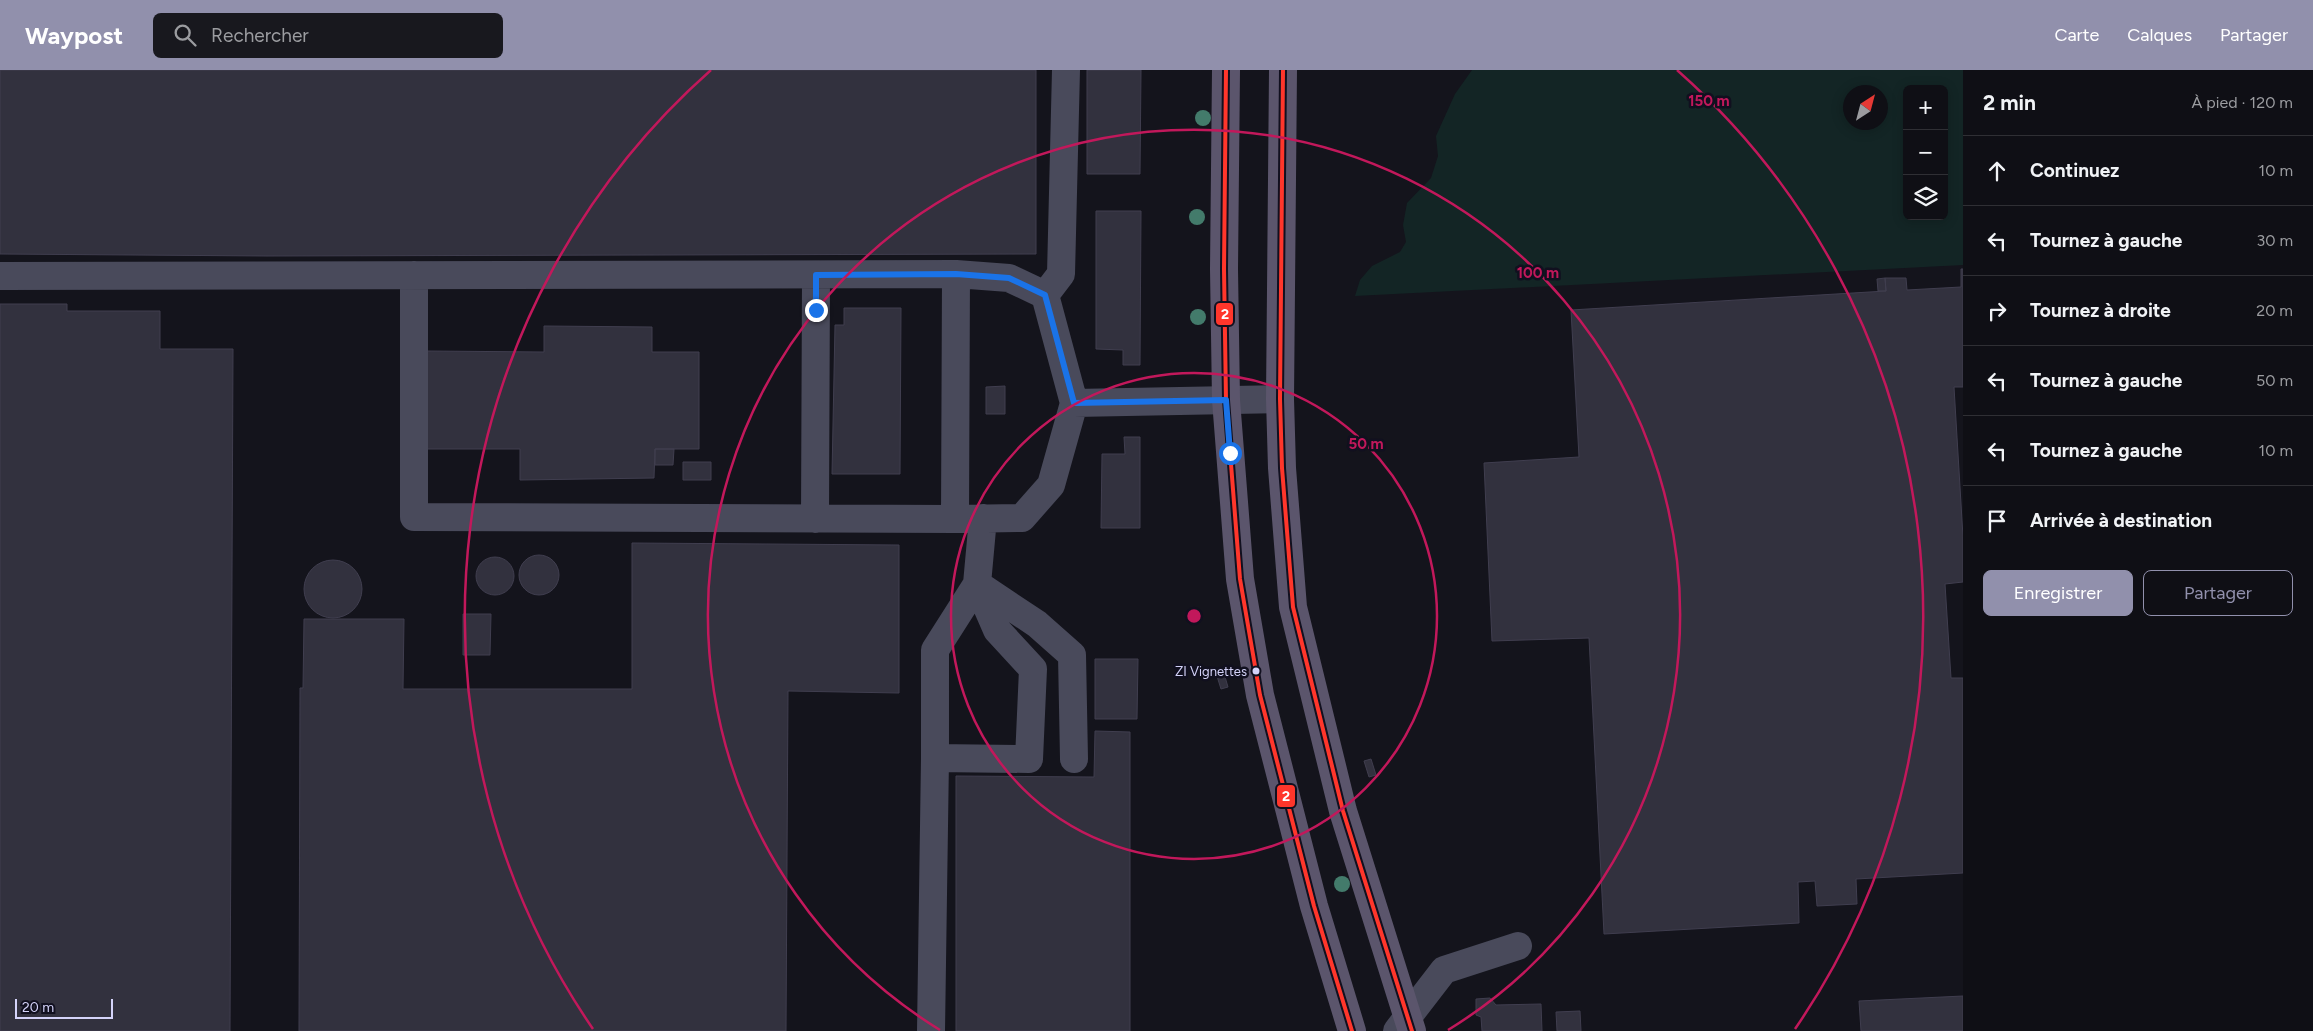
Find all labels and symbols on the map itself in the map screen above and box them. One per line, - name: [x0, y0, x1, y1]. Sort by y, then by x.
- north arrow: [1843, 85, 1888, 130]
- text: 150 m: [1688, 92, 1730, 110]
- text: 100 m: [1517, 264, 1559, 282]
- route end: [805, 299, 828, 322]
- line badge: 2: [1215, 302, 1234, 326]
- text: 2: [1221, 306, 1229, 323]
- text: 50 m: [1348, 435, 1384, 453]
- route start: [1219, 442, 1242, 465]
- centre of rings: [1185, 607, 1203, 625]
- place label: ZI Vignettes: [1175, 664, 1247, 679]
- marker: ZI Vignettes: [1251, 666, 1261, 676]
- line badge: 2: [1276, 784, 1296, 808]
- text: 2: [1282, 788, 1290, 805]
- scale bar: [15, 996, 112, 1019]

